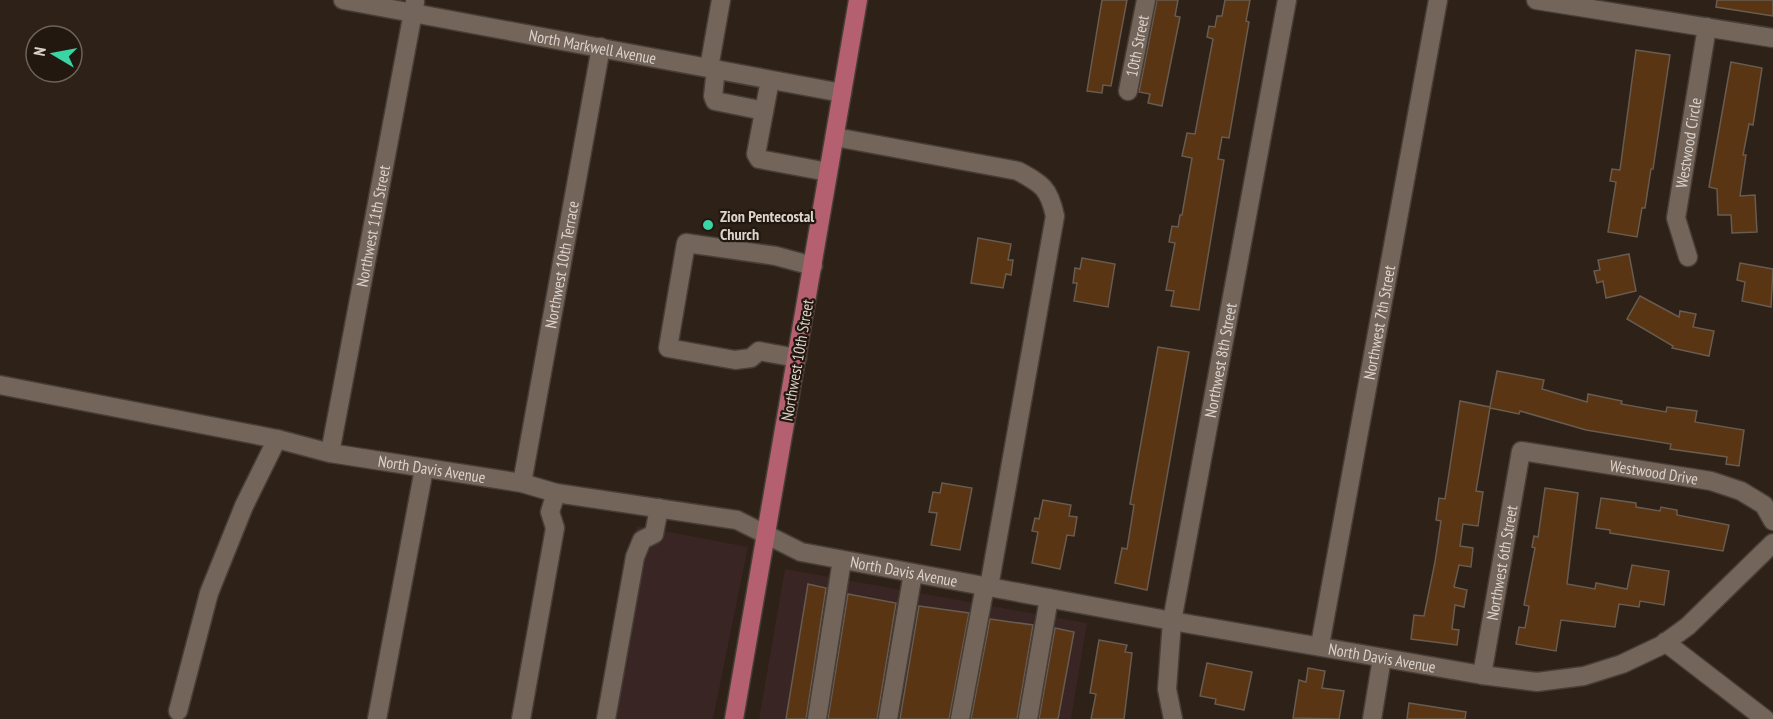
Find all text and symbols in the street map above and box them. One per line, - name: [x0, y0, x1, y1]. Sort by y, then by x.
- street label: 10th Street: [1121, 13, 1153, 78]
- north arrow: [24, 24, 84, 84]
- street label: North Markwell Avenue: [527, 25, 658, 68]
- text: N: [29, 45, 50, 57]
- street label: Westwood Circle: [1671, 96, 1705, 189]
- street label: Northwest 11th Street: [352, 163, 394, 288]
- street label: Northwest 10th Terrace: [540, 199, 583, 330]
- place label: Zion Pentecostal Church: [720, 206, 814, 244]
- marker: Zion Pentecostal Church: [701, 218, 715, 232]
- street label: Northwest 7th Street: [1359, 263, 1399, 381]
- street label: Northwest 10th Street: [776, 297, 818, 422]
- street label: Northwest 8th Street: [1200, 301, 1241, 419]
- street label: North Davis Avenue: [377, 451, 487, 487]
- street label: Westwood Drive: [1608, 455, 1700, 489]
- street label: Northwest 6th Street: [1482, 503, 1521, 622]
- street label: North Davis Avenue: [849, 551, 959, 591]
- street label: North Davis Avenue: [1327, 638, 1437, 677]

